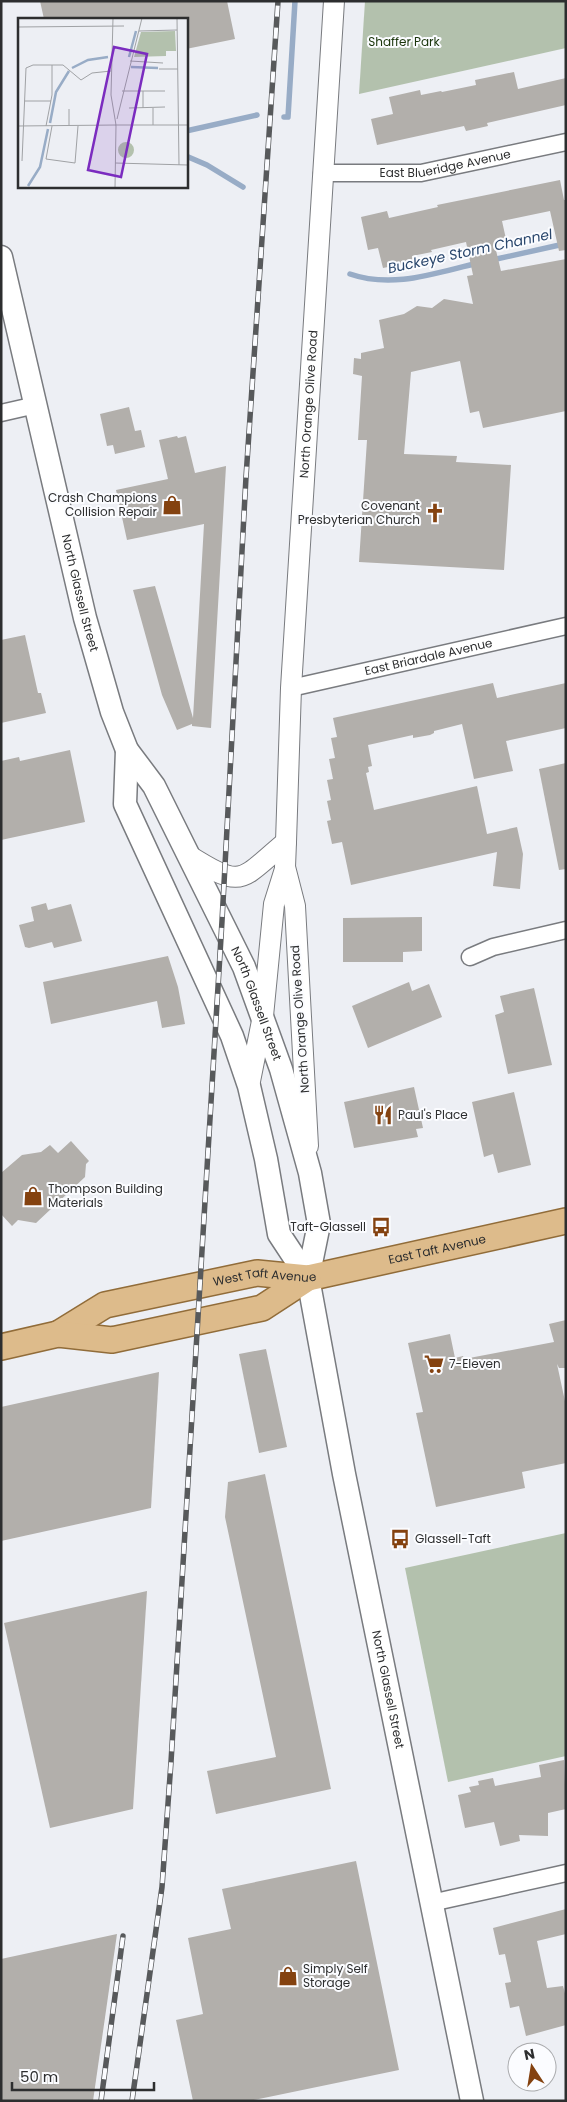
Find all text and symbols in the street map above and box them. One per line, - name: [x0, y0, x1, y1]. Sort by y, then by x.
- inset map: [18, 18, 188, 188]
- park label: Shaffer Park: [368, 33, 441, 50]
- street label: East Blueridge Avenue: [379, 145, 512, 181]
- water label: Buckeye Storm Channel: [386, 224, 555, 278]
- street label: North Orange Olive Road: [295, 330, 321, 479]
- place label: Crash Champions Collision Repair: [48, 489, 158, 520]
- shop icon: Crash Champions Collision Repair: [161, 494, 183, 516]
- place label: Covenant Presbyterian Church: [298, 497, 420, 528]
- church icon: Covenant Presbyterian Church: [424, 502, 446, 524]
- street label: North Glassell Street: [58, 532, 103, 654]
- street label: East Briardale Avenue: [363, 634, 494, 679]
- street label: North Glassell Street: [227, 944, 286, 1063]
- street label: North Orange Olive Road: [286, 945, 313, 1094]
- restaurant icon: Paul's Place: [372, 1104, 394, 1126]
- place label: Paul's Place: [398, 1106, 468, 1123]
- place label: Thompson Building Materials: [48, 1180, 163, 1211]
- shop icon: Thompson Building Materials: [22, 1185, 44, 1207]
- bus stop icon: Taft-Glassell: [370, 1216, 392, 1238]
- place label: Taft-Glassell: [290, 1218, 366, 1235]
- street label: East Taft Avenue: [387, 1230, 487, 1268]
- street label: West Taft Avenue: [211, 1264, 318, 1290]
- supermarket icon: 7-Eleven: [423, 1353, 445, 1375]
- place label: 7-Eleven: [449, 1355, 501, 1372]
- bus stop icon: Glassell-Taft: [389, 1528, 411, 1550]
- place label: Glassell-Taft: [415, 1530, 491, 1547]
- street label: North Glassell Street: [368, 1629, 409, 1750]
- place label: Simply Self Storage: [303, 1960, 368, 1991]
- shop icon: Simply Self Storage: [277, 1965, 299, 1987]
- north arrow: [507, 2042, 557, 2092]
- text: N: [522, 2043, 537, 2065]
- scale bar: [12, 2060, 155, 2092]
- text: 50 m: [20, 2066, 58, 2087]

